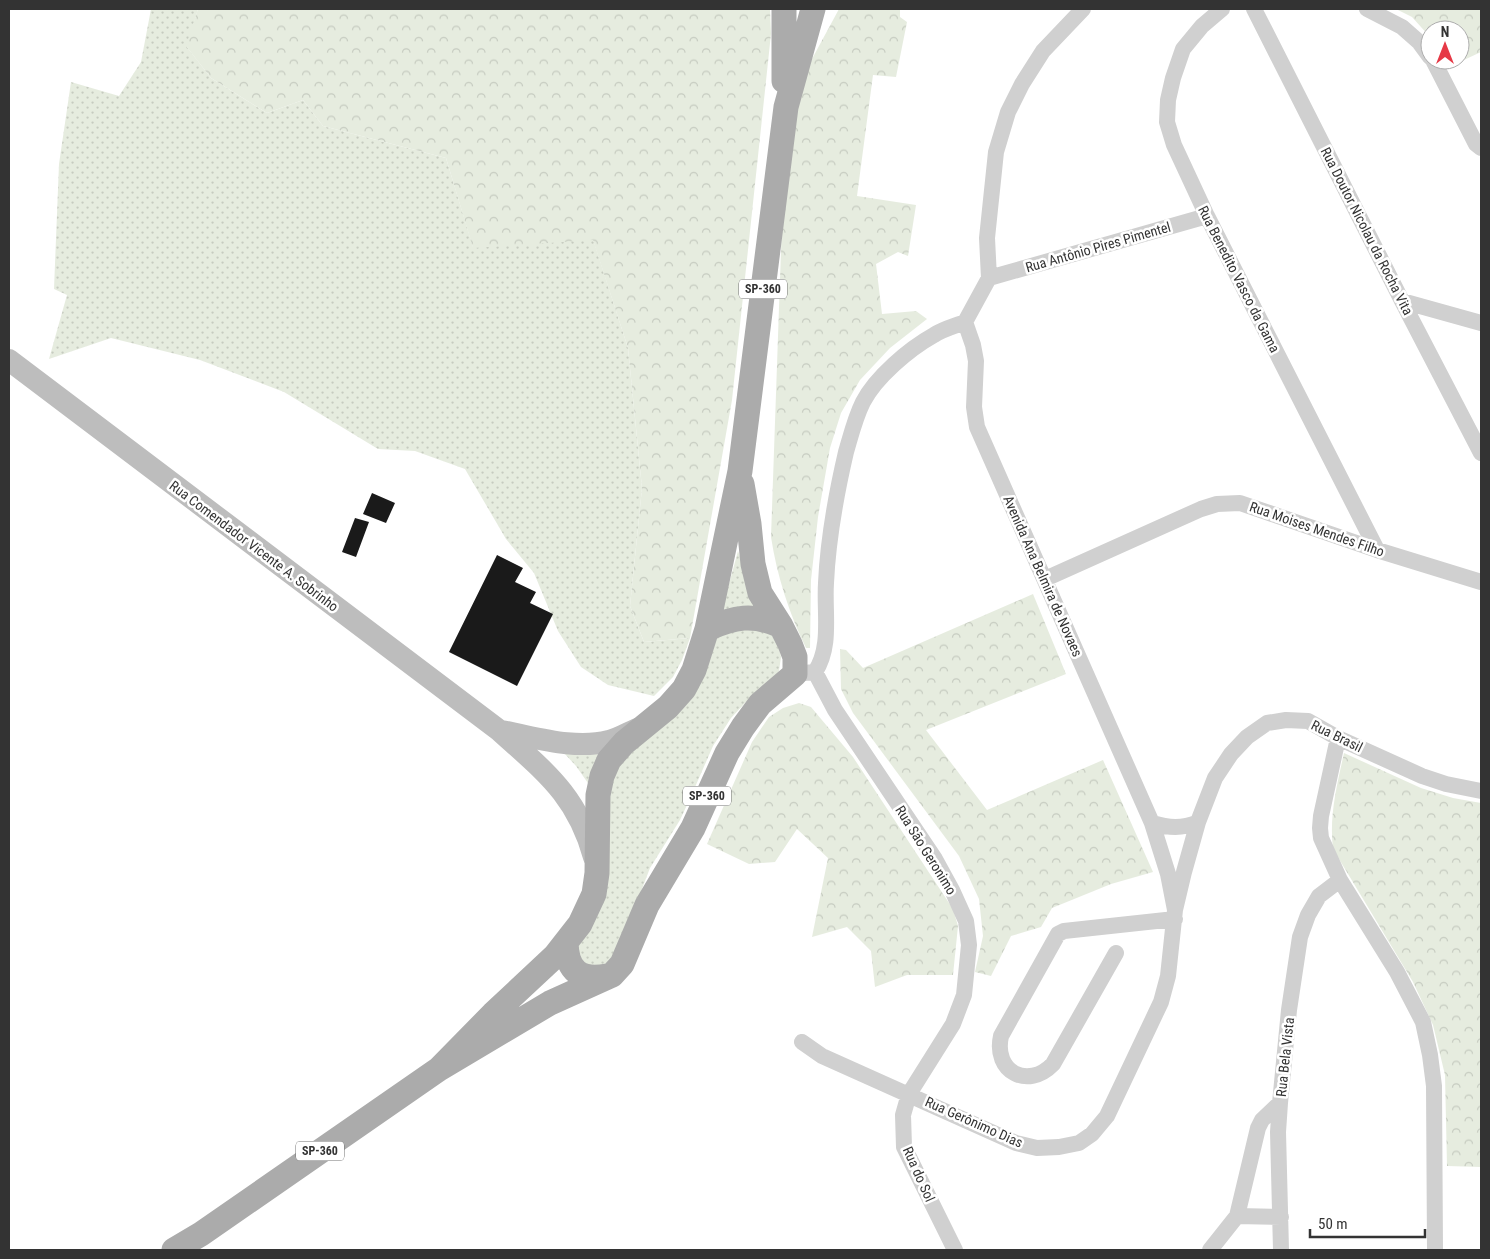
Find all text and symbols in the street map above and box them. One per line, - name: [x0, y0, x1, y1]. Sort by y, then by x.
- north arrow: [1420, 20, 1470, 70]
- text: N: [1441, 24, 1449, 40]
- street label: Rua Doutor Nicolau da Rocha Vita: [1318, 144, 1416, 318]
- street label: Rua Benedito Vasco da Gama: [1195, 203, 1283, 355]
- street label: Rua Antônio Pires Pimentel: [1024, 219, 1172, 275]
- road number: SP-360: [739, 280, 787, 298]
- street label: Rua Comendador Vicente A. Sobrinho: [166, 477, 342, 615]
- street label: Avenida Ana Belmira de Novaes: [1000, 493, 1086, 659]
- street label: Rua Moises Mendes Filho: [1248, 498, 1386, 560]
- street label: Rua Brasil: [1309, 717, 1365, 755]
- road number: SP-360: [683, 786, 731, 806]
- street label: Rua São Geronimo: [892, 803, 960, 897]
- street label: Rua Bela Vista: [1273, 1017, 1297, 1097]
- street label: Rua Gerônimo Dias: [923, 1093, 1025, 1151]
- road number: SP-360: [296, 1142, 344, 1160]
- street label: Rua do Sol: [900, 1144, 938, 1204]
- scale bar: [1310, 1206, 1425, 1238]
- text: 50 m: [1318, 1215, 1348, 1233]

